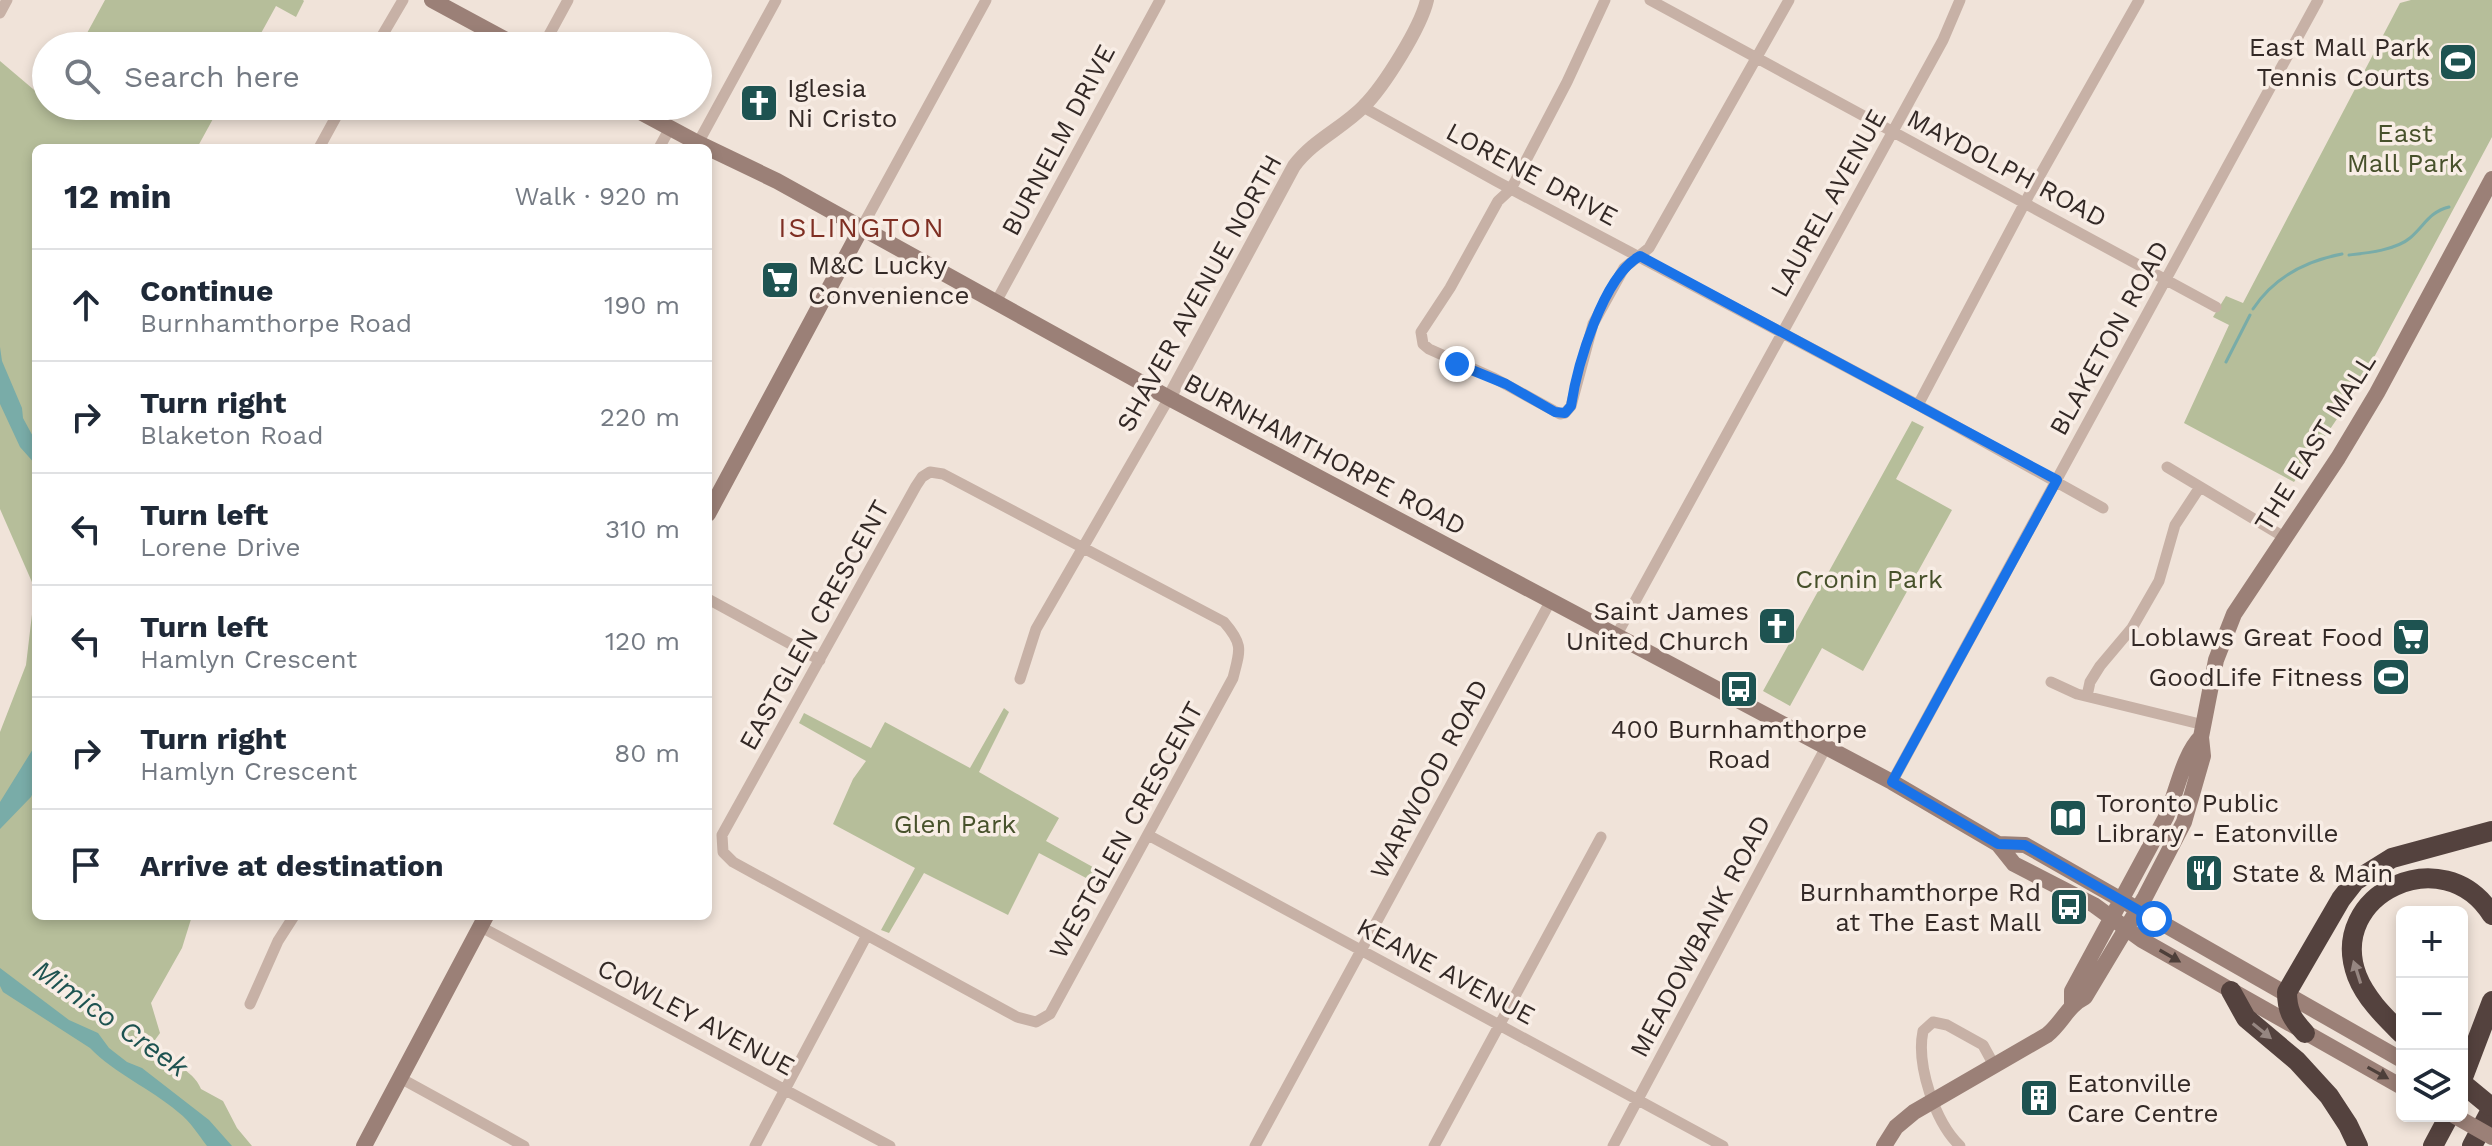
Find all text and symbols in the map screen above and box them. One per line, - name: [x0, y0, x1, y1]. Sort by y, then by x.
- search box: [32, 32, 712, 120]
- place label: East Mall Park Tennis Courts: [2249, 32, 2430, 92]
- street label: BURNELM DRIVE: [995, 39, 1121, 241]
- sports icon: East Mall Park Tennis Courts: [2437, 41, 2479, 83]
- icon: search: [60, 54, 104, 98]
- text: Search here: [124, 59, 300, 94]
- place label: Iglesia Ni Cristo: [787, 73, 897, 133]
- church icon: Iglesia Ni Cristo: [738, 82, 780, 124]
- street label: MAYDOLPH ROAD: [1902, 103, 2112, 233]
- street label: LAUREL AVENUE: [1764, 104, 1892, 302]
- street label: LORENE DRIVE: [1441, 116, 1623, 232]
- park label: East Mall Park: [2347, 118, 2464, 178]
- street label: SHAVER AVENUE NORTH: [1110, 149, 1288, 437]
- text: 12 min: [64, 176, 172, 216]
- text: Walk · 920 m: [515, 181, 680, 211]
- district label: ISLINGTON: [778, 211, 946, 244]
- street label: BLAKETON ROAD: [2043, 235, 2175, 441]
- place label: M&C Lucky Convenience: [808, 250, 969, 310]
- supermarket icon: M&C Lucky Convenience: [759, 259, 801, 301]
- text: Continue: [140, 273, 273, 308]
- icon: ahead: [64, 283, 108, 327]
- text: 190 m: [604, 290, 680, 320]
- text: Burnhamthorpe Road: [140, 308, 412, 338]
- route end: [1439, 346, 1475, 382]
- street label: THE EAST MALL: [2248, 348, 2382, 536]
- street label: BURNHAMTHORPE ROAD: [1179, 367, 1471, 541]
- text: Turn right: [140, 385, 286, 420]
- icon: right: [64, 395, 108, 439]
- text: 220 m: [600, 402, 680, 432]
- text: Blaketon Road: [140, 420, 323, 450]
- street label: EASTGLEN CRESCENT: [733, 495, 895, 755]
- text: Turn left: [140, 497, 268, 532]
- icon: left: [64, 507, 108, 551]
- text: 310 m: [605, 514, 680, 544]
- text: Lorene Drive: [140, 532, 301, 562]
- park label: Cronin Park: [1795, 564, 1943, 594]
- place label: Saint James United Church: [1566, 596, 1749, 656]
- church icon: Saint James United Church: [1756, 605, 1798, 647]
- text: Turn left: [140, 609, 268, 644]
- supermarket icon: Loblaws Great Food: [2390, 616, 2432, 658]
- icon: left: [64, 619, 108, 663]
- place label: Loblaws Great Food: [2130, 622, 2383, 652]
- text: 120 m: [605, 626, 680, 656]
- text: Hamlyn Crescent: [140, 644, 357, 674]
- sports icon: GoodLife Fitness: [2370, 656, 2412, 698]
- place label: GoodLife Fitness: [2148, 662, 2363, 692]
- bus stop icon: 400 Burnhamthorpe Road: [1718, 668, 1760, 710]
- street label: WARWOOD ROAD: [1364, 674, 1494, 884]
- street label: WESTGLEN CRESCENT: [1043, 696, 1209, 964]
- place label: 400 Burnhamthorpe Road: [1611, 714, 1867, 774]
- text: Turn right: [140, 721, 286, 756]
- icon: right: [64, 731, 108, 775]
- text: 80 m: [614, 738, 680, 768]
- text: Hamlyn Crescent: [140, 756, 357, 786]
- place label: Toronto Public Library - Eatonville: [2096, 788, 2338, 848]
- library icon: Toronto Public Library - Eatonville: [2047, 797, 2089, 839]
- park label: Glen Park: [894, 809, 1017, 839]
- street label: MEADOWBANK ROAD: [1624, 810, 1776, 1062]
- icon: arrive: [64, 843, 108, 887]
- text: Arrive at destination: [140, 848, 444, 883]
- restaurant icon: State & Main: [2183, 852, 2225, 894]
- place label: State & Main: [2232, 858, 2393, 888]
- place label: Burnhamthorpe Rd at The East Mall: [1799, 877, 2041, 937]
- bus stop icon: Burnhamthorpe Rd at The East Mall: [2048, 886, 2090, 928]
- route start: [2136, 901, 2172, 937]
- map controls: [2396, 906, 2468, 1122]
- button: +: [2396, 906, 2468, 978]
- street label: KEANE AVENUE: [1352, 911, 1540, 1031]
- one-way arrow: [2159, 949, 2181, 963]
- street label: COWLEY AVENUE: [592, 952, 800, 1082]
- water label: Mimico Creek: [27, 953, 195, 1084]
- one-way arrow: [2350, 959, 2363, 983]
- button: −: [2396, 978, 2468, 1050]
- one-way arrow: [2252, 1022, 2272, 1039]
- button: layers: [2396, 1050, 2468, 1122]
- one-way arrow: [2367, 1066, 2389, 1080]
- place label: Eatonville Care Centre: [2067, 1068, 2218, 1128]
- building icon: Eatonville Care Centre: [2018, 1077, 2060, 1119]

